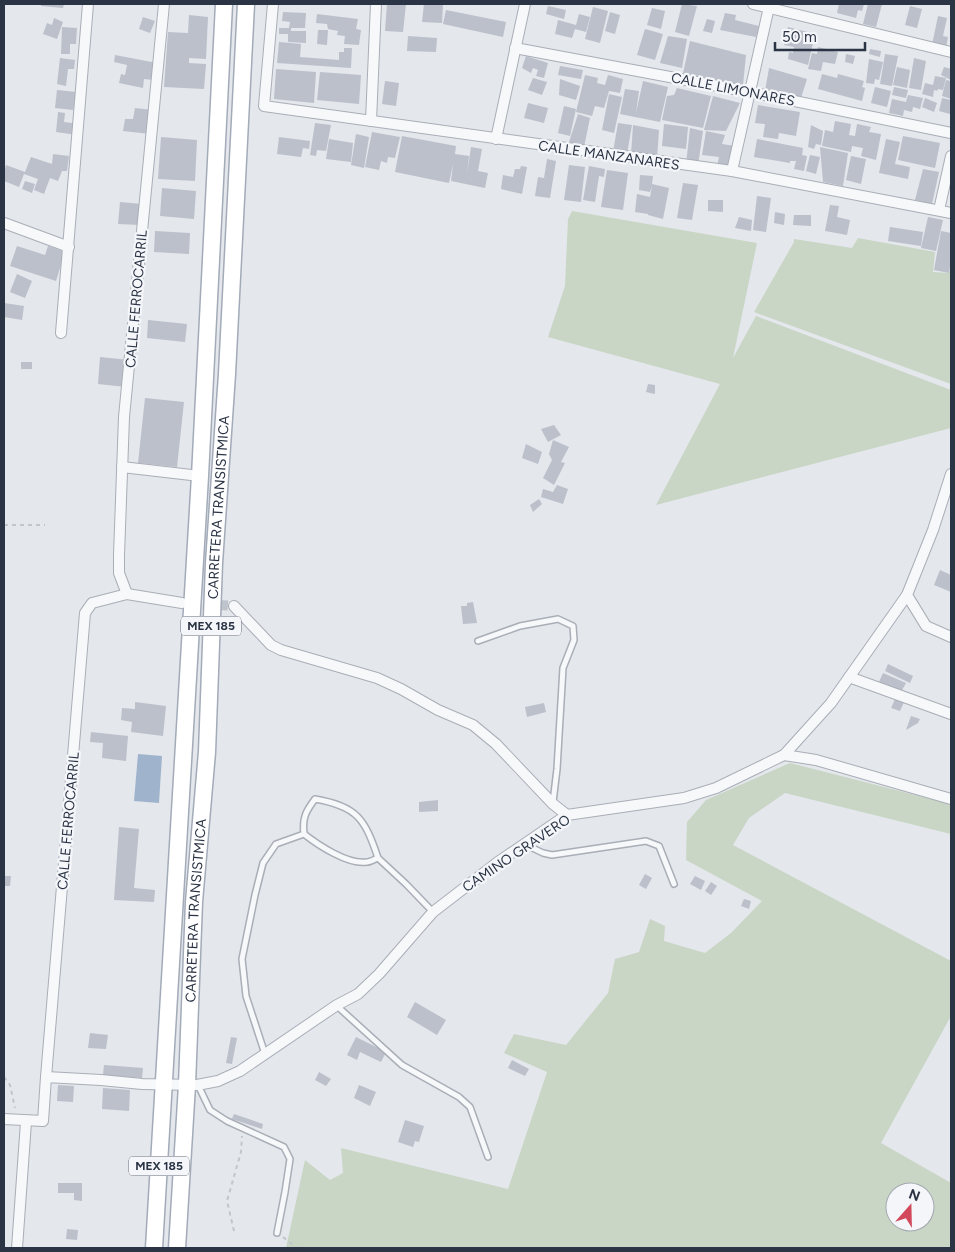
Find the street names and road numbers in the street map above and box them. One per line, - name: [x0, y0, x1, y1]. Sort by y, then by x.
- street label: CALLE LIMONARES: [670, 69, 796, 110]
- street label: CALLE MANZANARES: [537, 137, 681, 174]
- street label: CALLE FERROCARRIL: [122, 229, 151, 369]
- street label: CARRETERA TRANSISTMICA: [205, 414, 233, 599]
- road number: MEX 185: [181, 616, 241, 636]
- street label: CALLE FERROCARRIL: [54, 751, 83, 891]
- street label: CAMINO GRAVERO: [459, 811, 573, 896]
- street label: CARRETERA TRANSISTMICA: [182, 818, 210, 1003]
- road number: MEX 185: [129, 1156, 189, 1176]

